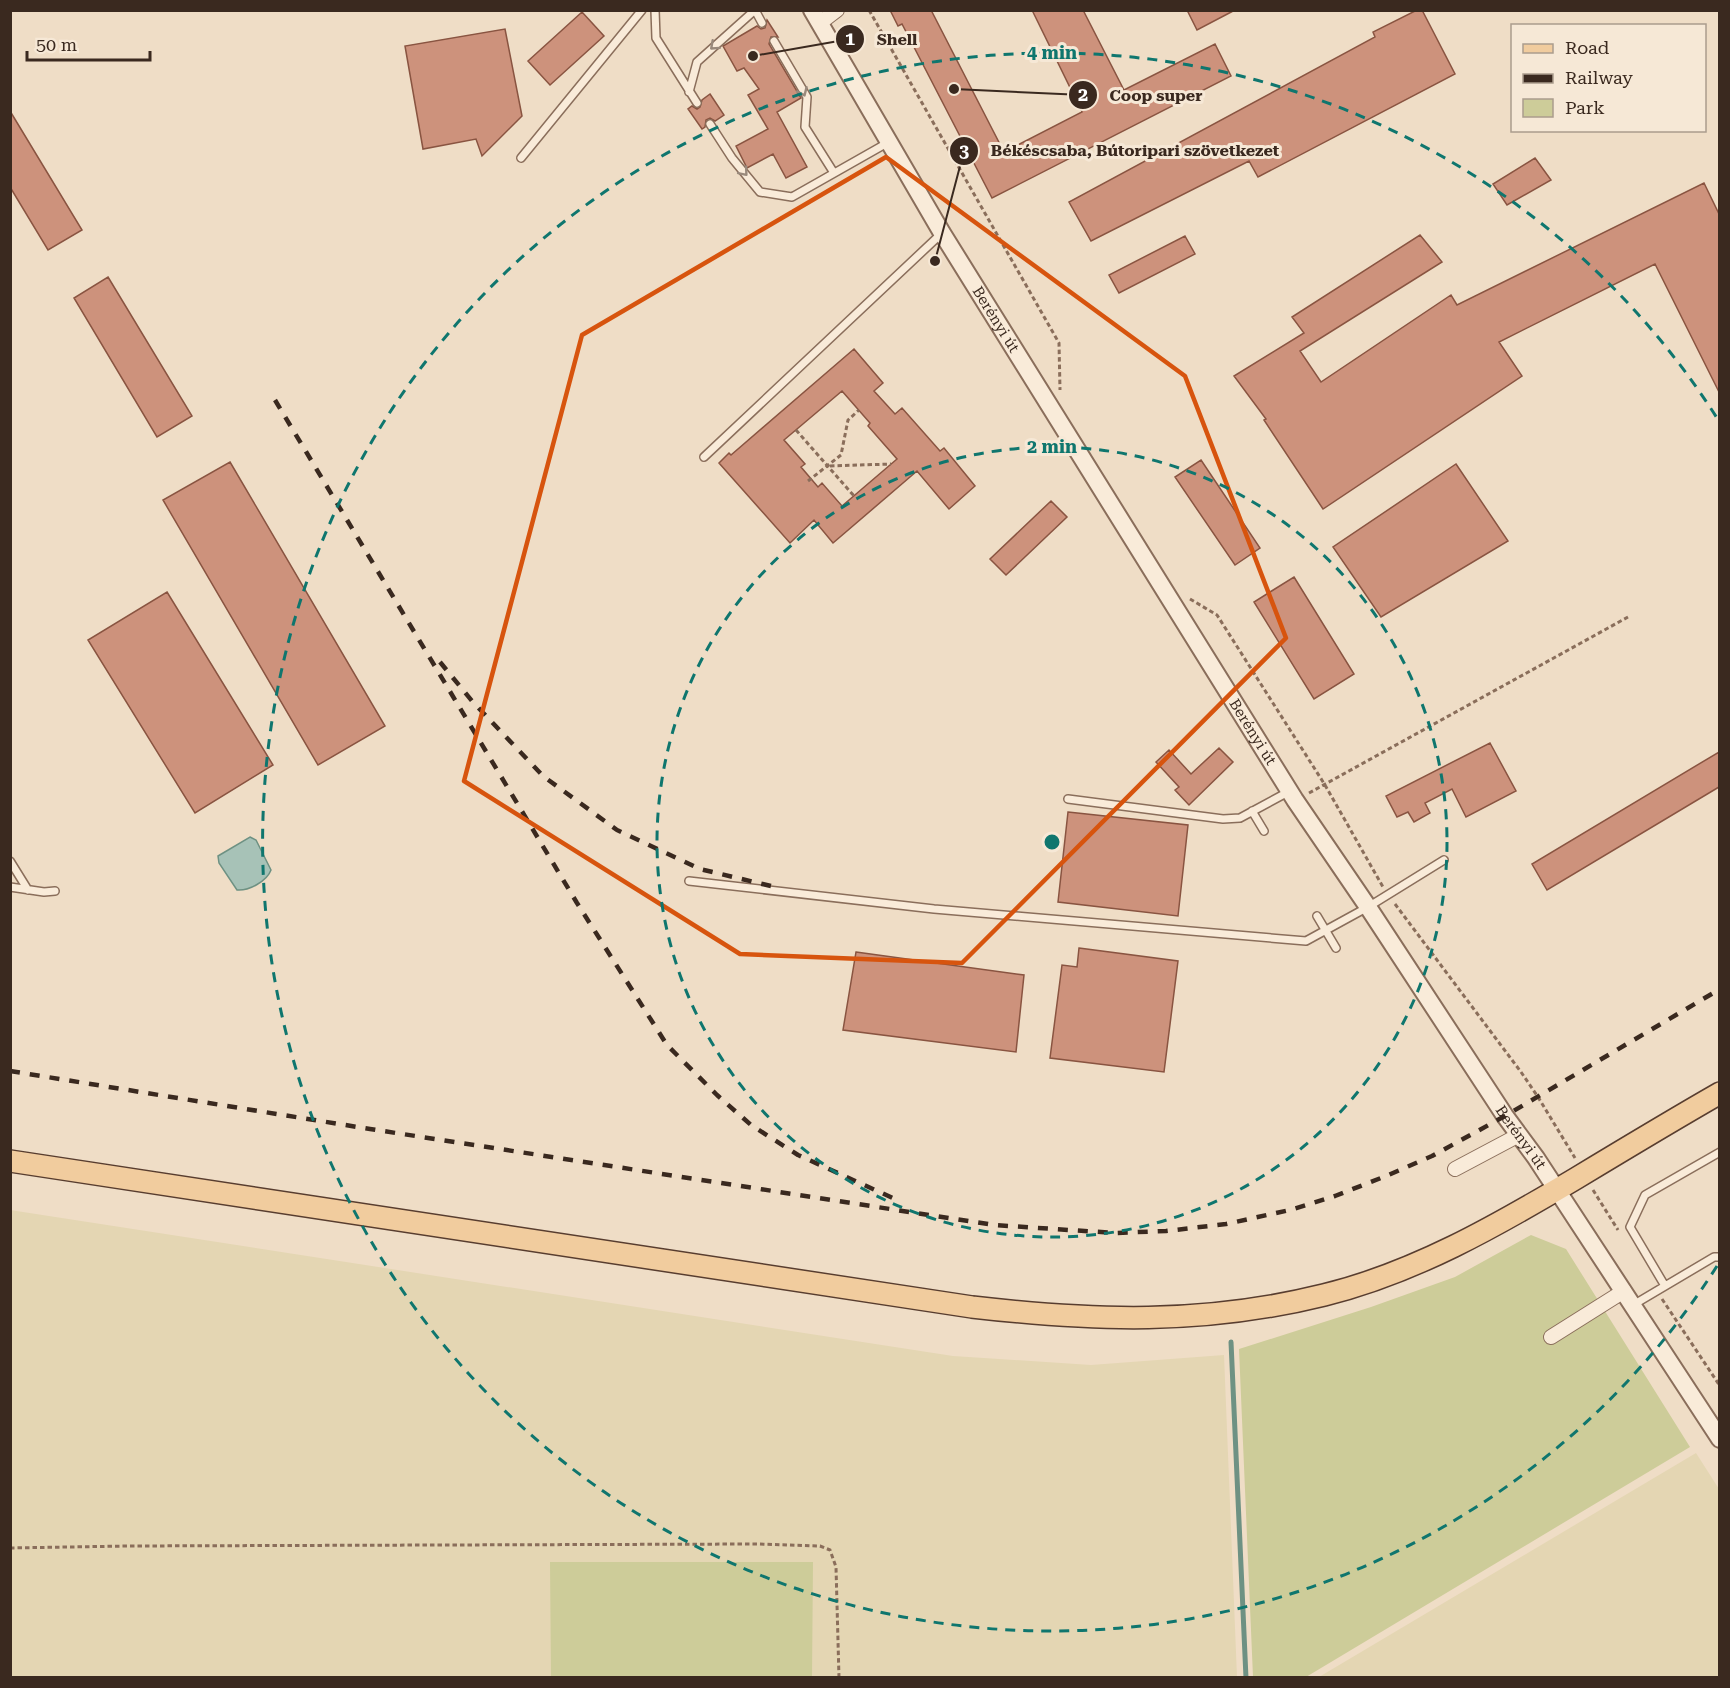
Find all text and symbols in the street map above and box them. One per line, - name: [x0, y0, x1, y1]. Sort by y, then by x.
- callout: Shell: [835, 22, 929, 56]
- scale bar: [27, 24, 150, 62]
- legend: [1511, 24, 1706, 132]
- text: 1: [845, 28, 855, 49]
- text: Shell: [877, 30, 918, 49]
- text: 50 m: [36, 34, 77, 55]
- text: Road: [1565, 37, 1610, 58]
- one-way arrow: [711, 39, 721, 50]
- text: 4 min: [1027, 42, 1077, 63]
- text: Railway: [1565, 67, 1633, 88]
- callout: Coop super: [1068, 78, 1215, 112]
- text: 2: [1078, 84, 1088, 105]
- one-way arrow: [796, 85, 808, 96]
- text: Coop super: [1109, 86, 1203, 105]
- text: Park: [1565, 97, 1605, 118]
- callout: Békéscsaba, Bútoripari szövetkezet: [949, 134, 1292, 168]
- text: 3: [959, 140, 969, 161]
- text: Békéscsaba, Bútoripari szövetkezet: [991, 141, 1280, 160]
- one-way arrow: [736, 165, 747, 176]
- street label: Berényi út: [968, 283, 1023, 356]
- text: 2 min: [1027, 436, 1077, 457]
- street label: Berényi út: [1225, 696, 1280, 769]
- centre of rings: [1042, 832, 1062, 852]
- street label: Berényi út: [1492, 1102, 1550, 1173]

